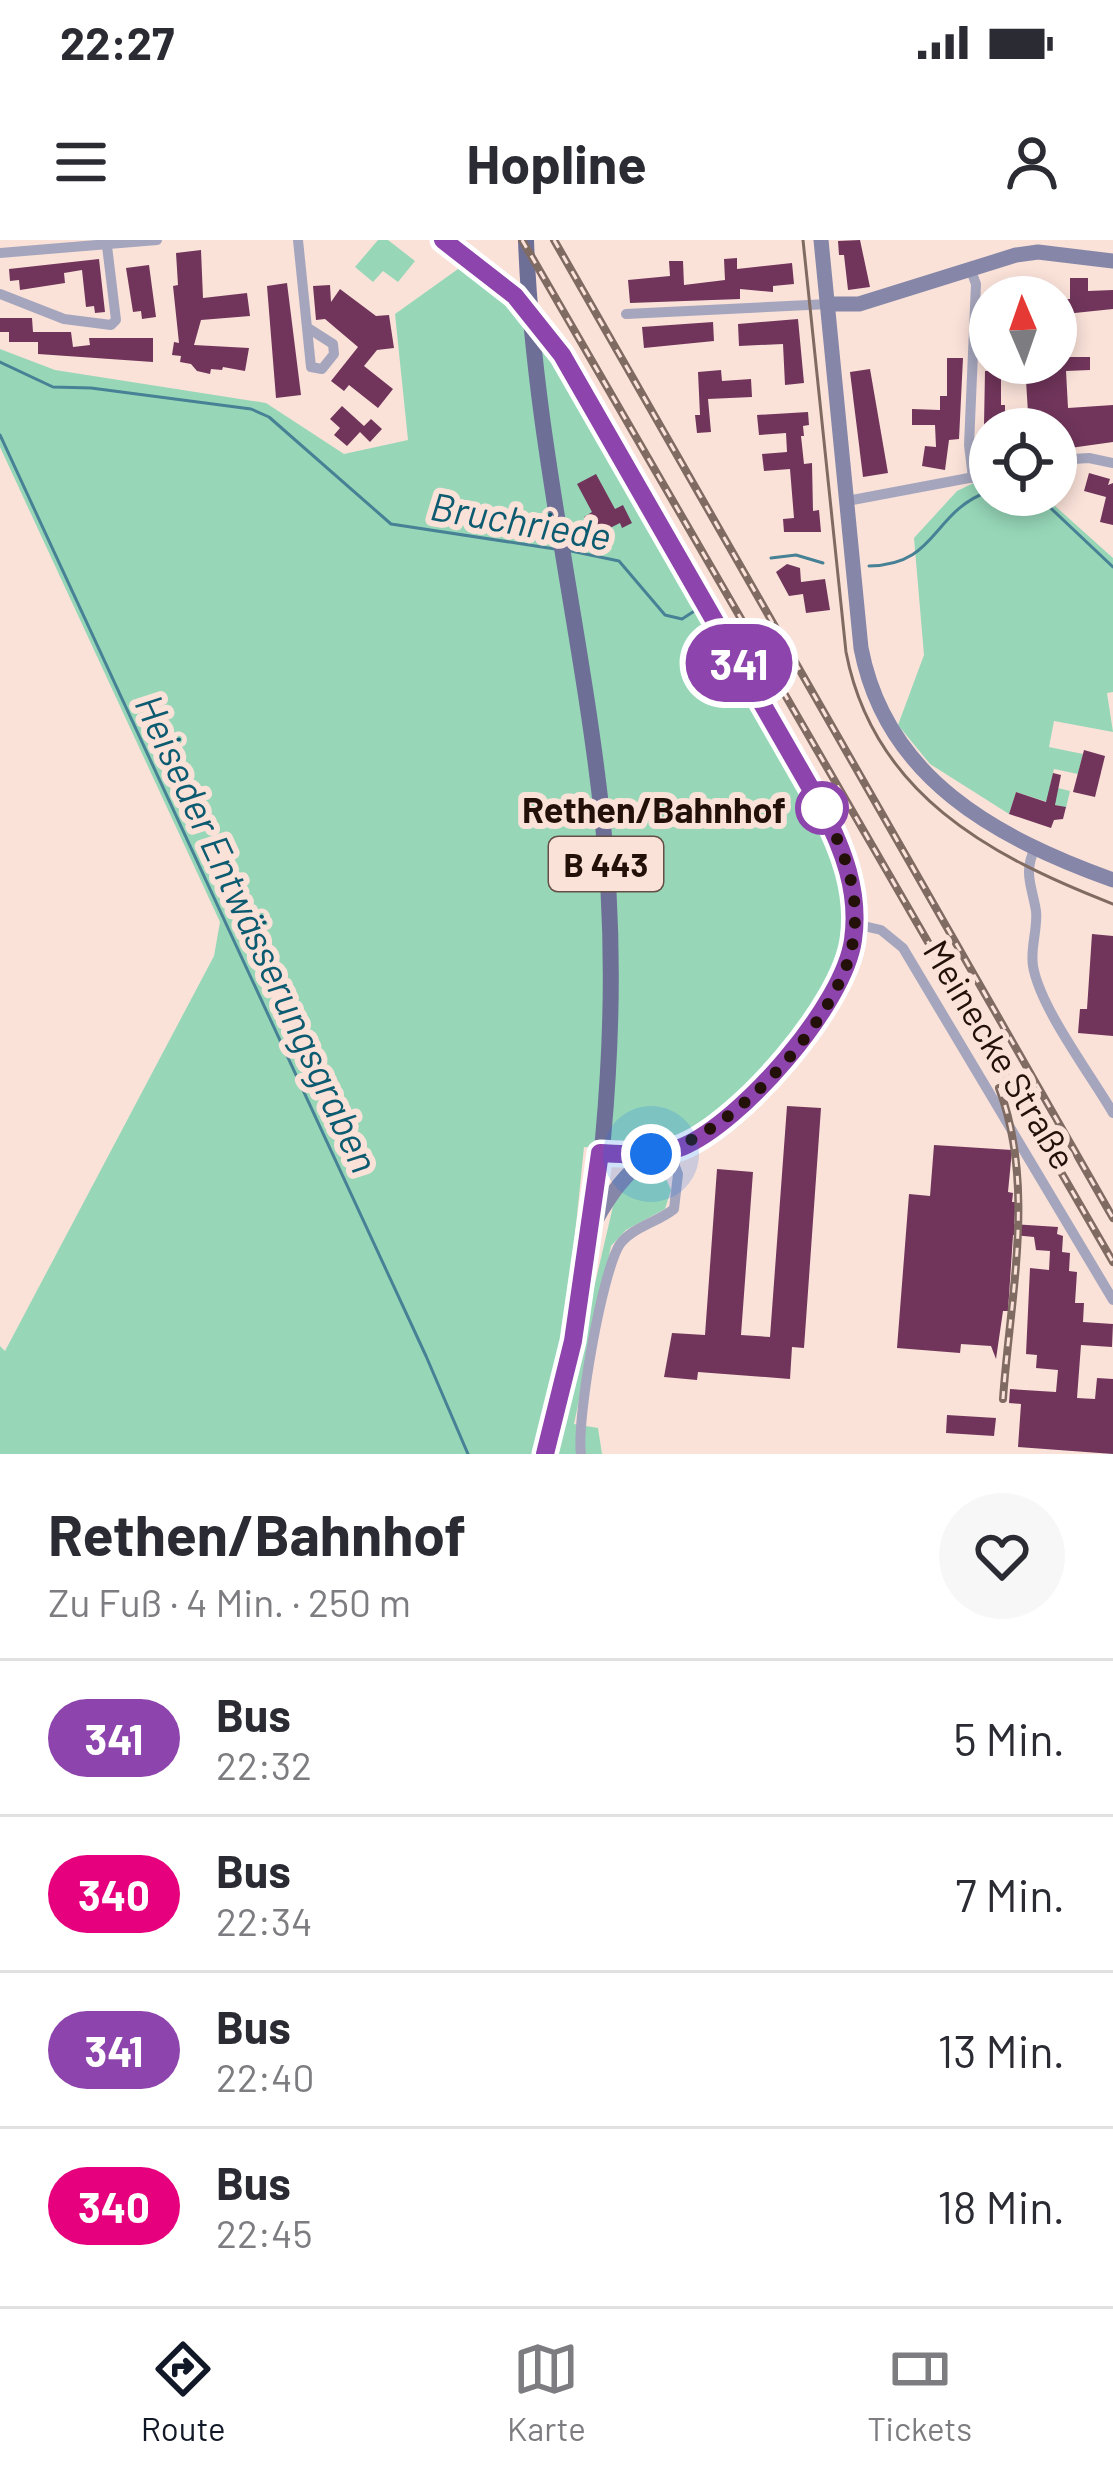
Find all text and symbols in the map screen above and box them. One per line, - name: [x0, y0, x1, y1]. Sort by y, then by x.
- text: 22:27: [60, 15, 174, 69]
- icon: menu: [48, 129, 114, 195]
- icon: person: [999, 129, 1065, 195]
- text: Hopline: [466, 130, 647, 195]
- north arrow: [969, 276, 1077, 384]
- map controls: [969, 276, 1077, 516]
- button: locate: [969, 408, 1077, 516]
- water label: Bruchriede: [427, 481, 615, 559]
- line badge: 341: [670, 624, 808, 702]
- text: 341: [710, 638, 768, 688]
- water label: Heiseder Entwässerungsgraben: [126, 687, 390, 1179]
- marker: Rethen/Bahnhof: [797, 783, 847, 833]
- place label: Rethen/Bahnhof: [522, 787, 786, 830]
- road number: B 443: [549, 837, 663, 891]
- street label: Meinecke Straße: [916, 932, 1086, 1176]
- your location: [621, 1124, 681, 1184]
- button: heart: [939, 1493, 1065, 1619]
- text: Rethen/Bahnhof: [48, 1499, 466, 1567]
- text: Zu Fuß · 4 Min. · 250 m: [48, 1578, 411, 1625]
- text: Bus: [216, 1687, 291, 1741]
- text: 5 Min.: [953, 1711, 1065, 1765]
- text: 341: [85, 1713, 143, 1763]
- text: 22:32: [216, 1741, 312, 1788]
- text: Bus: [216, 1843, 291, 1897]
- text: 7 Min.: [955, 1867, 1065, 1921]
- text: 340: [78, 1869, 150, 1919]
- text: 22:34: [216, 1897, 313, 1944]
- text: Bus: [216, 1999, 291, 2053]
- text: 13 Min.: [938, 2023, 1065, 2077]
- text: 341: [85, 2025, 143, 2075]
- text: 22:40: [216, 2053, 315, 2100]
- text: Bus: [216, 2155, 291, 2209]
- text: 18 Min.: [937, 2179, 1065, 2233]
- text: 340: [78, 2181, 150, 2231]
- text: 22:45: [216, 2209, 313, 2256]
- tab: Route: [141, 2336, 226, 2448]
- tab: Karte: [507, 2336, 586, 2448]
- tab: Tickets: [867, 2336, 972, 2448]

